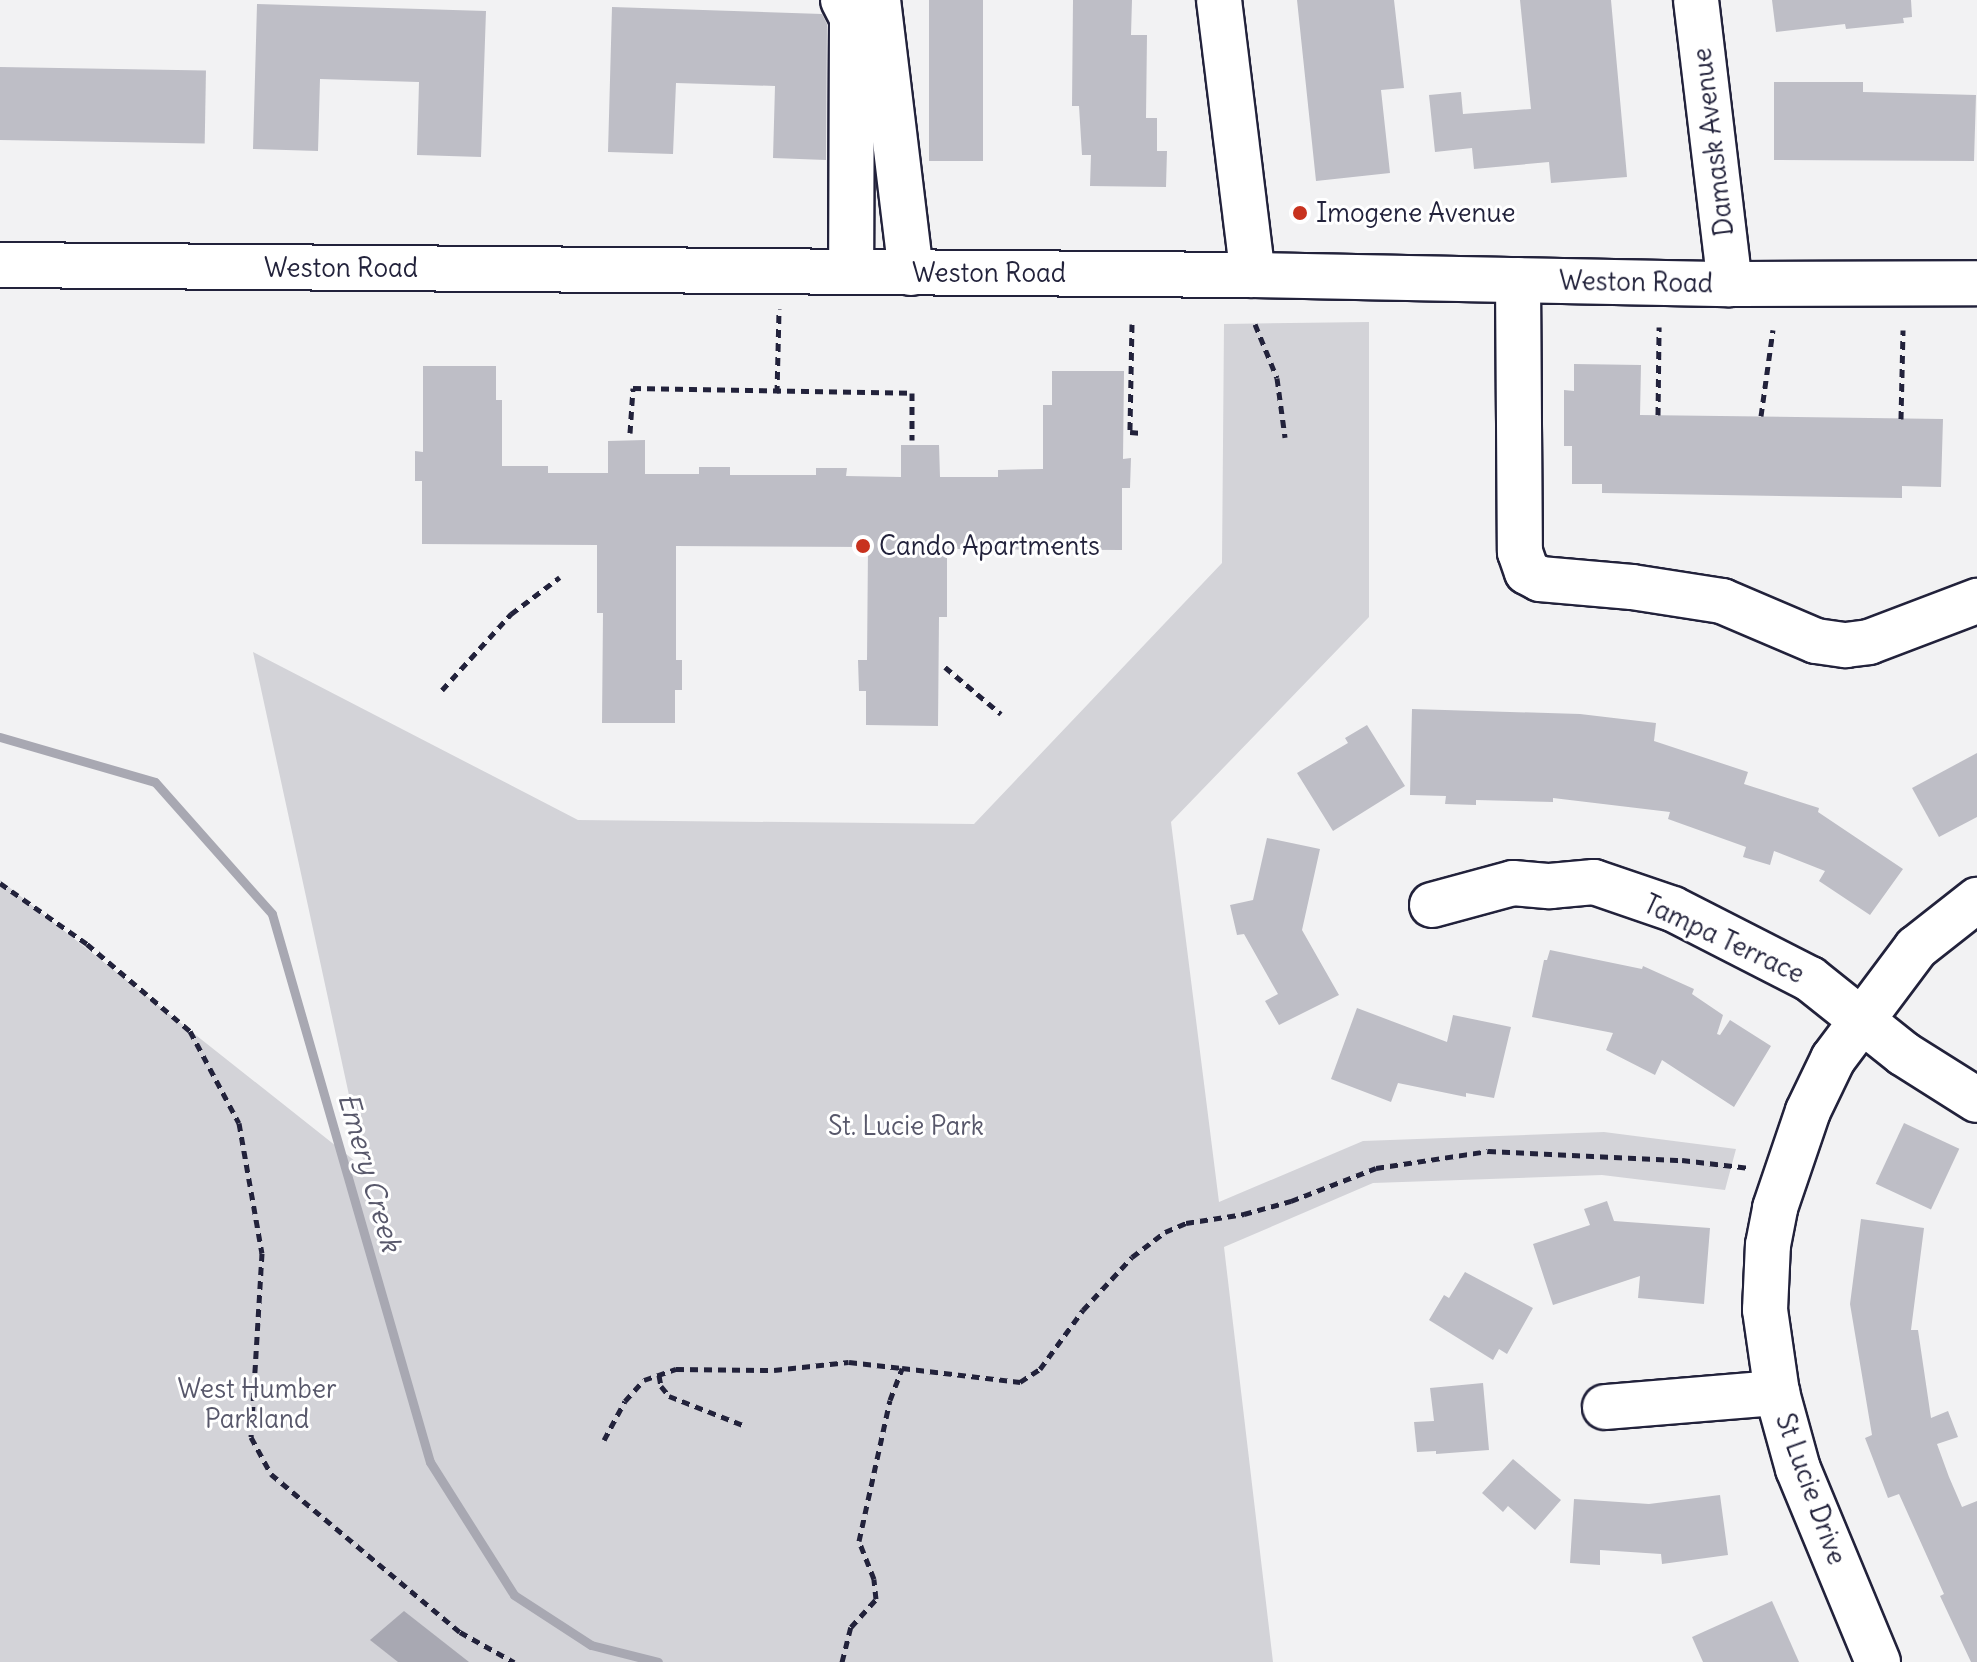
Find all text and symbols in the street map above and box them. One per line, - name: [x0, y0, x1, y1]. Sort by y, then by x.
- street label: Damask Avenue: [1686, 46, 1740, 238]
- place label: Imogene Avenue: [1316, 197, 1515, 229]
- marker: Imogene Avenue: [1291, 204, 1309, 222]
- street label: Weston Road: [264, 252, 418, 284]
- street label: Weston Road: [912, 257, 1066, 289]
- street label: Weston Road: [1559, 265, 1713, 299]
- place label: Cando Apartments: [879, 530, 1100, 562]
- marker: Cando Apartments: [854, 537, 872, 555]
- street label: Tampa Terrace: [1639, 888, 1809, 990]
- water label: Emery Creek: [331, 1089, 409, 1255]
- park label: St. Lucie Park: [828, 1110, 984, 1142]
- park label: West Humber Parkland: [177, 1373, 337, 1434]
- street label: St Lucie Drive: [1769, 1409, 1853, 1569]

